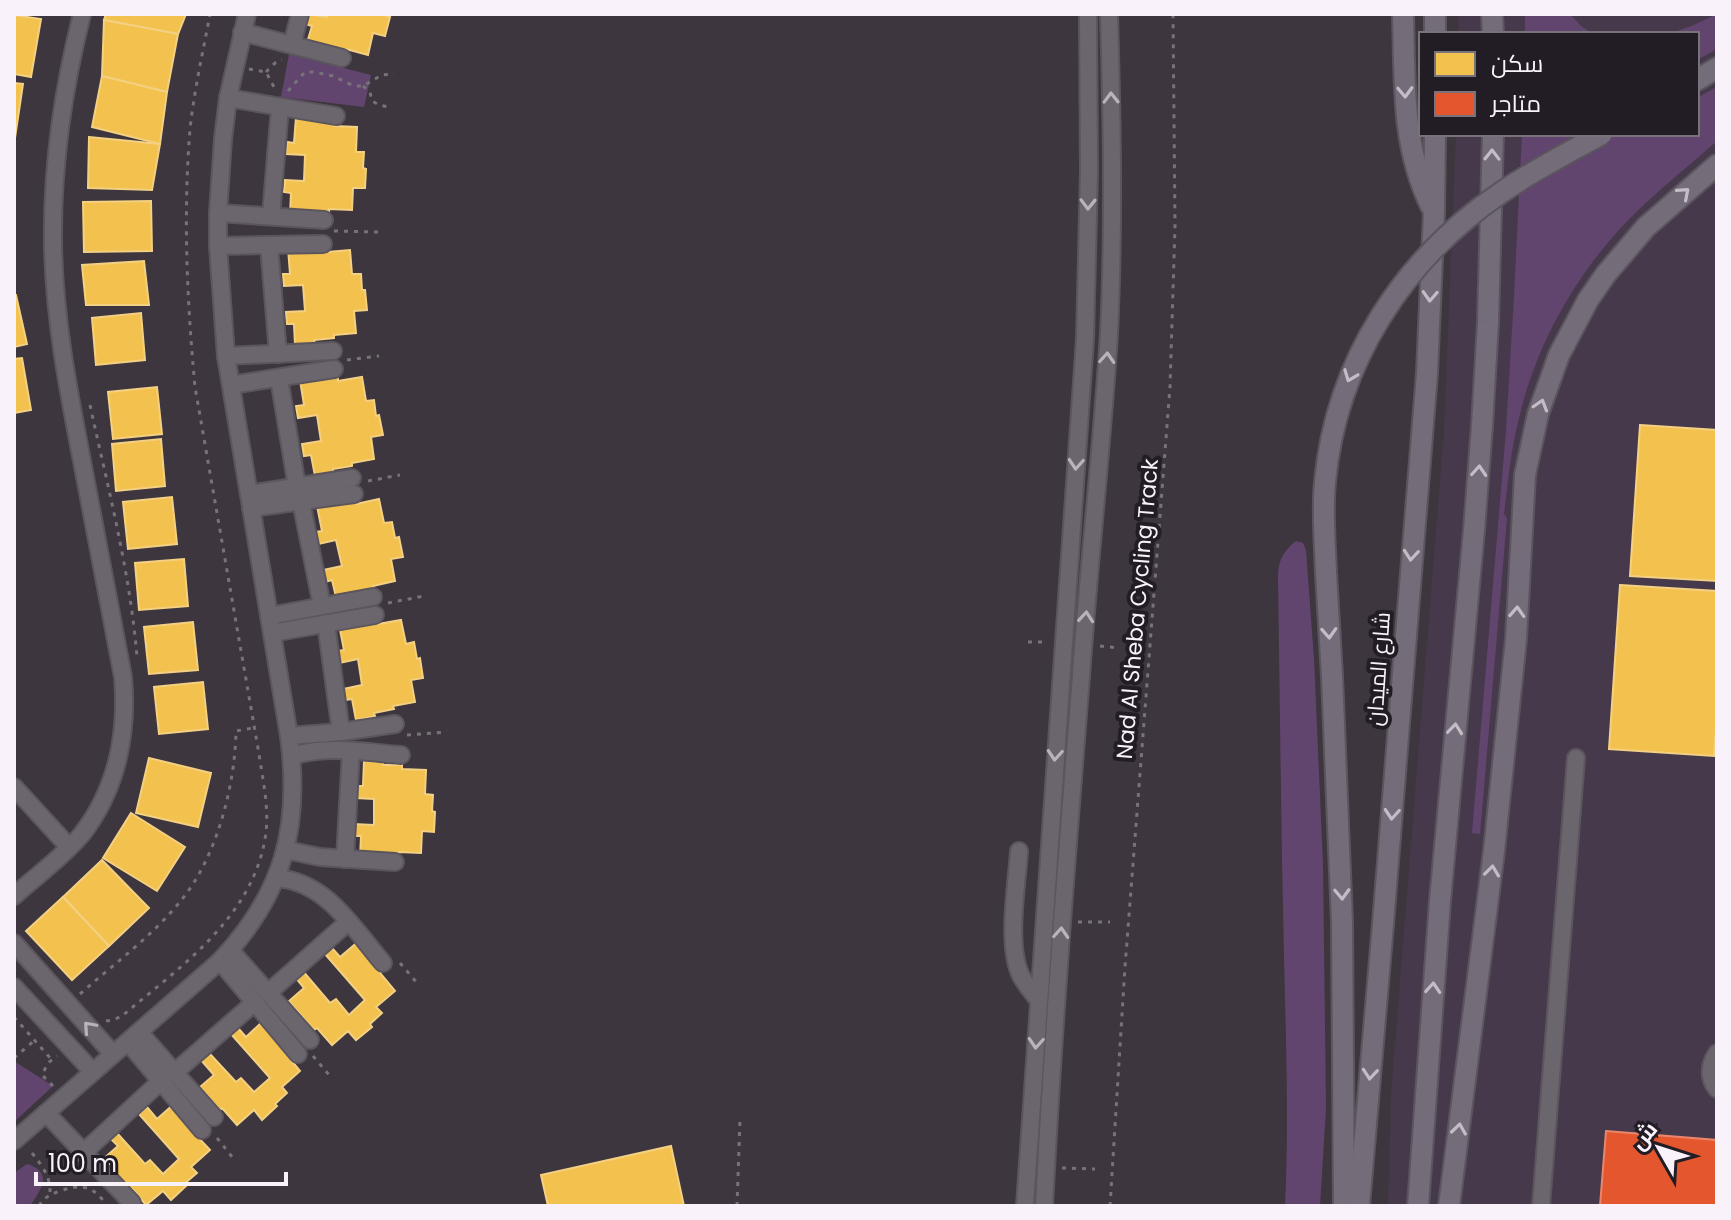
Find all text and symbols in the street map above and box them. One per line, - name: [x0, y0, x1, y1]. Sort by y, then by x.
- legend: [1419, 32, 1699, 136]
- text: سكن: [1491, 47, 1543, 80]
- one-way arrow: [1397, 86, 1414, 99]
- text: متاجر: [1489, 87, 1541, 120]
- one-way arrow: [1102, 91, 1120, 104]
- one-way arrow: [1484, 148, 1501, 161]
- one-way arrow: [1675, 188, 1690, 203]
- one-way arrow: [1080, 198, 1097, 211]
- one-way arrow: [1422, 290, 1439, 303]
- one-way arrow: [1098, 351, 1115, 364]
- one-way arrow: [1343, 368, 1360, 382]
- one-way arrow: [1532, 398, 1548, 412]
- street label: Nad Al Sheba Cycling Track: [1109, 457, 1166, 761]
- one-way arrow: [1068, 458, 1085, 471]
- one-way arrow: [1470, 464, 1487, 477]
- one-way arrow: [1403, 549, 1420, 562]
- one-way arrow: [1509, 605, 1526, 618]
- one-way arrow: [1078, 610, 1095, 623]
- street label: شارع الميدان: [1359, 611, 1398, 727]
- one-way arrow: [1321, 627, 1338, 640]
- one-way arrow: [1446, 723, 1463, 736]
- one-way arrow: [1047, 749, 1064, 762]
- one-way arrow: [1384, 808, 1401, 821]
- one-way arrow: [1483, 864, 1500, 878]
- one-way arrow: [1333, 888, 1350, 901]
- one-way arrow: [1052, 926, 1069, 939]
- one-way arrow: [1424, 982, 1441, 995]
- one-way arrow: [85, 1022, 99, 1037]
- one-way arrow: [1028, 1037, 1045, 1050]
- one-way arrow: [1362, 1067, 1379, 1080]
- north arrow: [1619, 1108, 1699, 1188]
- text: ش: [1623, 1115, 1665, 1156]
- one-way arrow: [1450, 1122, 1467, 1136]
- scale bar: [36, 1136, 286, 1186]
- text: 100 m: [48, 1147, 117, 1180]

